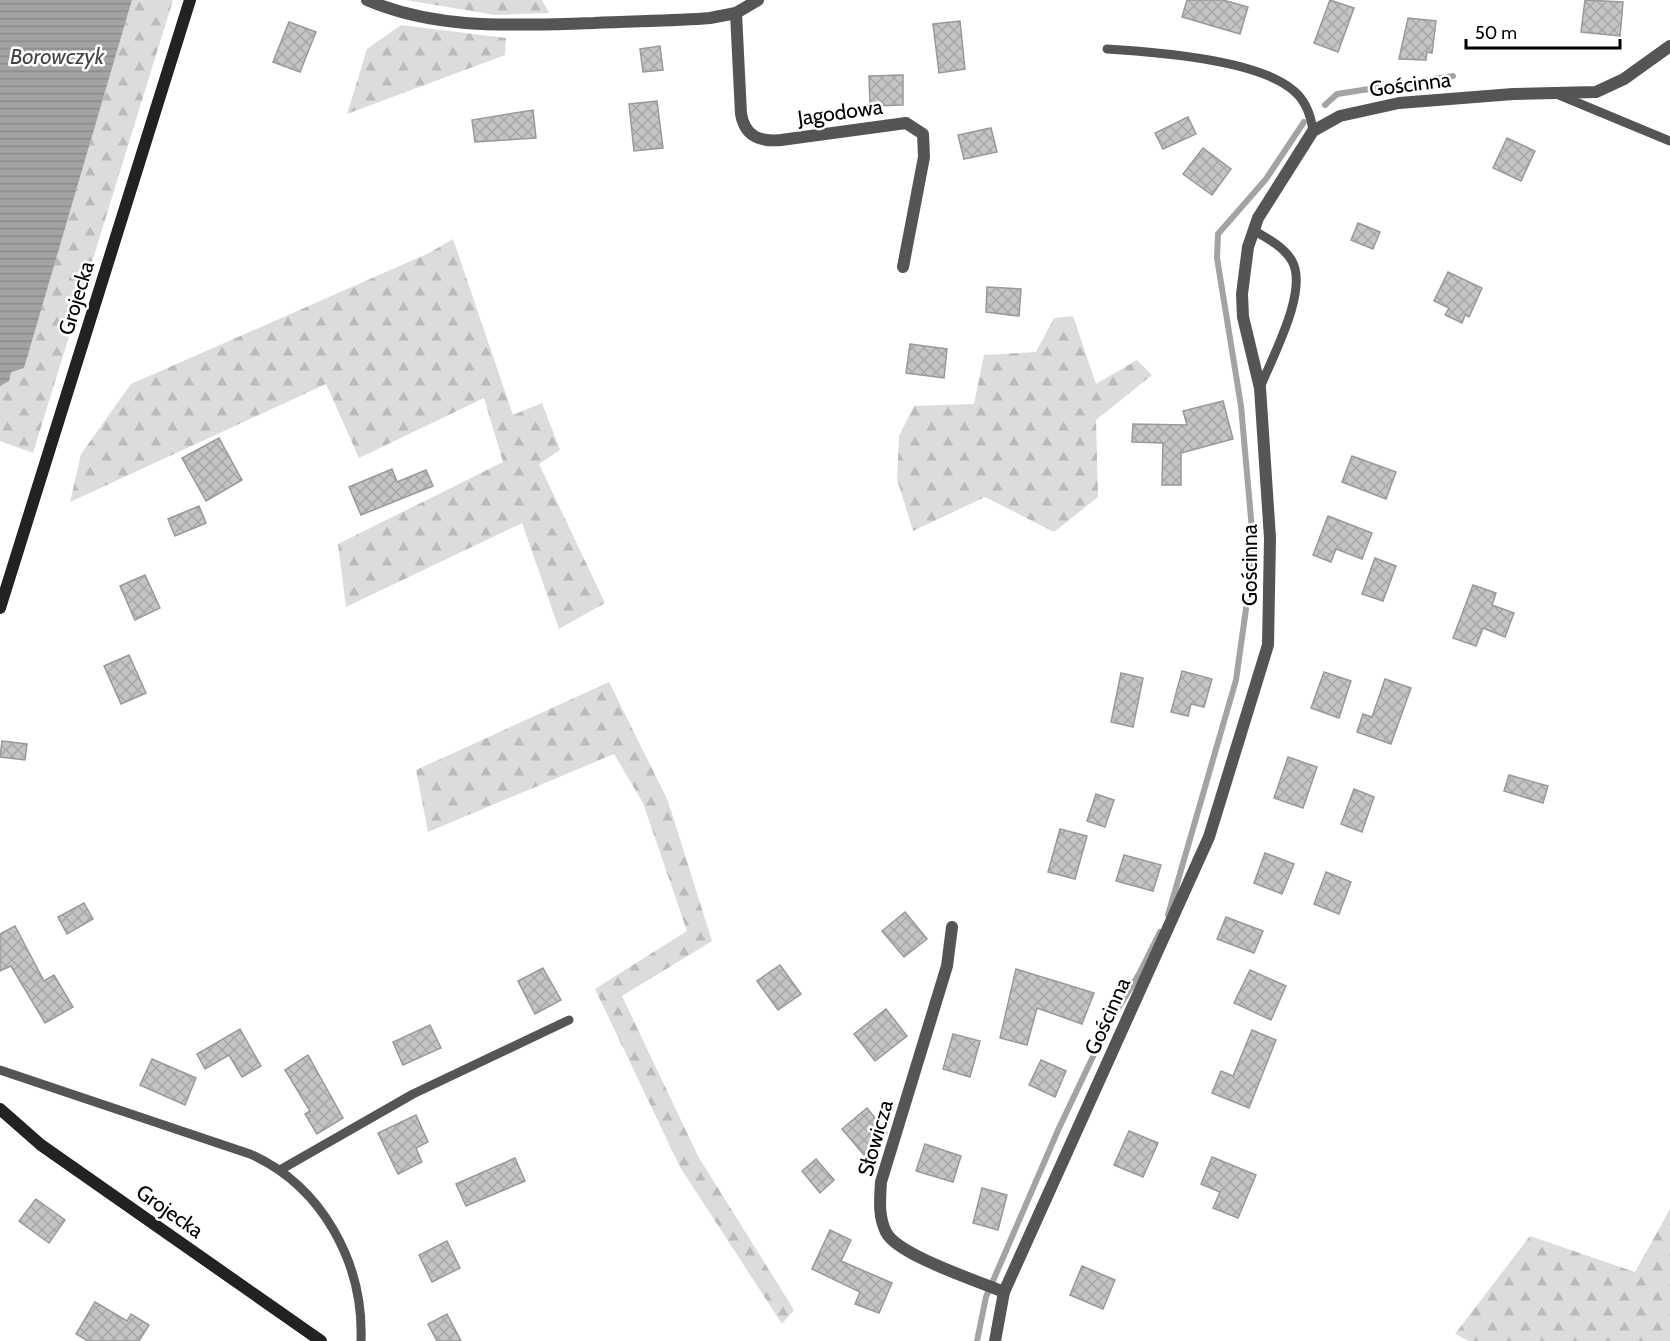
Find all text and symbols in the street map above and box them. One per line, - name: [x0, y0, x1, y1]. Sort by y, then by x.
- scale bar: [1466, 12, 1620, 50]
- text: 50 m: [1475, 22, 1517, 44]
- water label: Borowczyk: [10, 43, 105, 70]
- street label: Gościnna: [1368, 67, 1452, 101]
- street label: Jagodowa: [795, 94, 884, 130]
- street label: Grojecka: [53, 258, 100, 338]
- street label: Gościnna: [1237, 524, 1262, 606]
- street label: Gościnna: [1079, 974, 1135, 1058]
- street label: Słowicza: [852, 1097, 898, 1179]
- street label: Grojecka: [131, 1179, 208, 1244]

